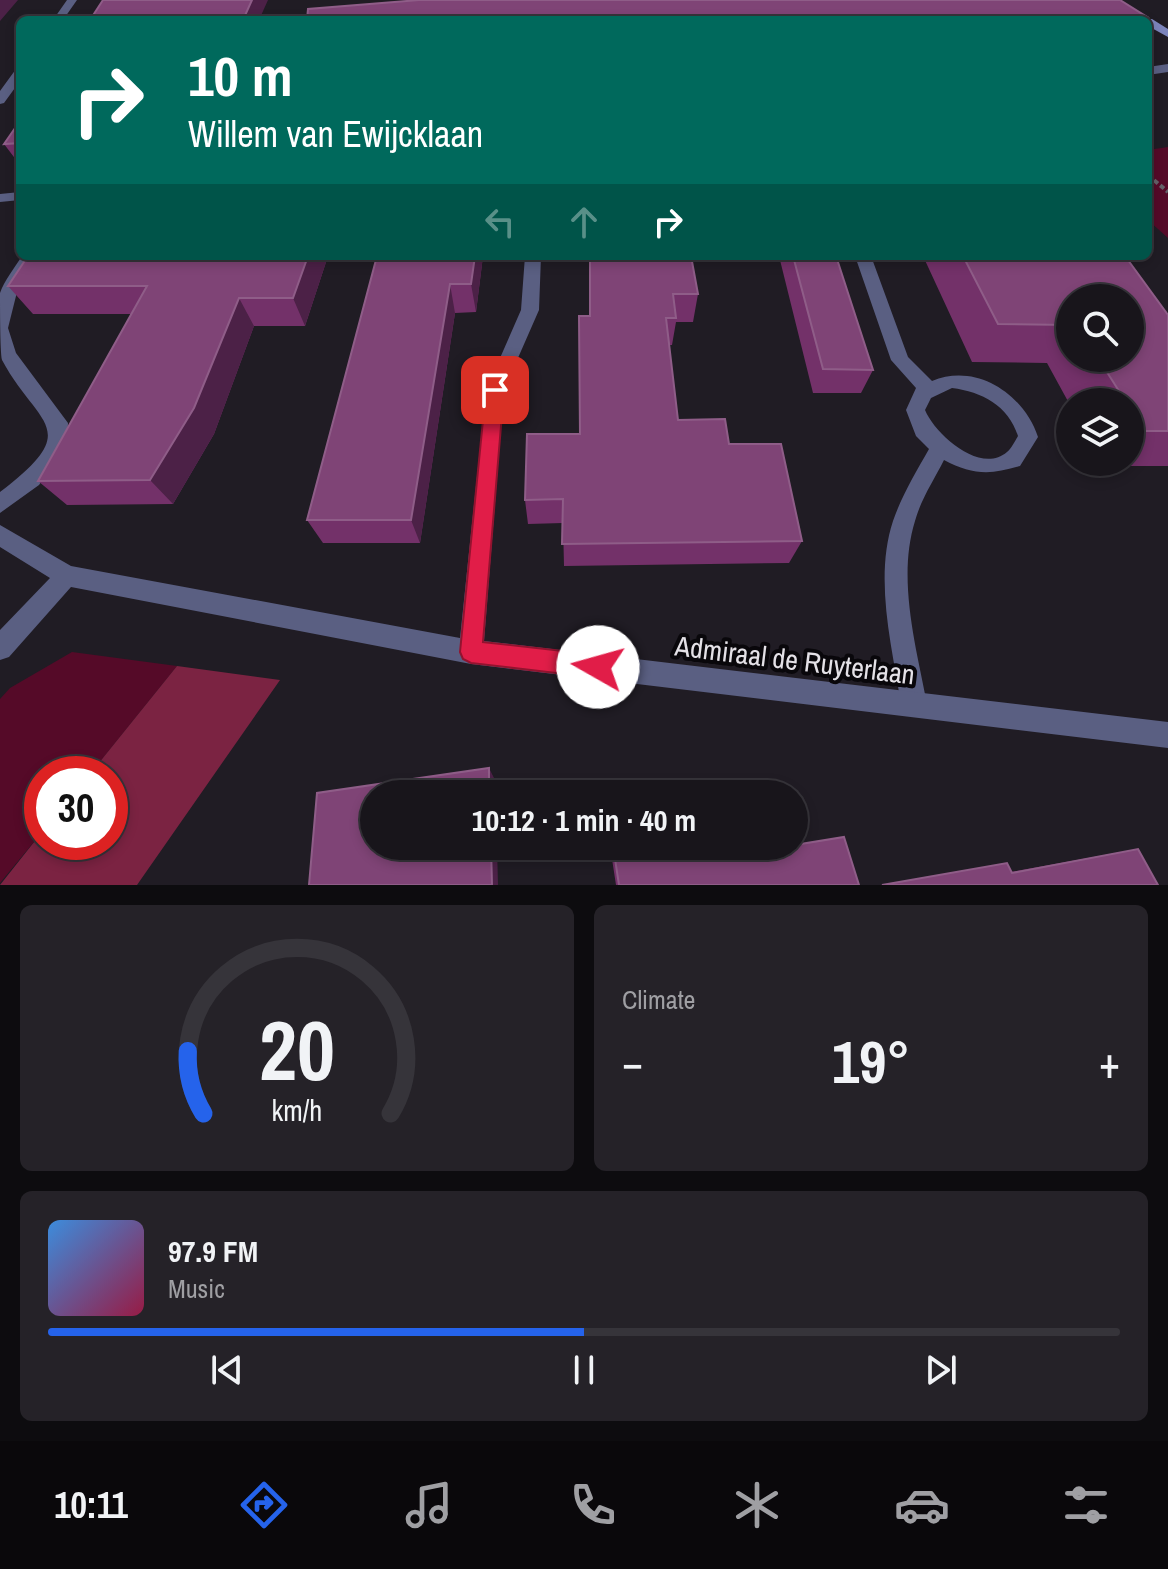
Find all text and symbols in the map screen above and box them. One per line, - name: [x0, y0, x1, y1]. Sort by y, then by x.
- text: 10 m: [188, 38, 293, 113]
- icon: right: [56, 48, 160, 152]
- text: Willem van Ewijcklaan: [188, 110, 483, 158]
- icon: left: [478, 200, 522, 244]
- icon: ahead: [562, 200, 606, 244]
- icon: right: [646, 200, 690, 244]
- map controls: [1056, 284, 1144, 476]
- button: search: [1056, 284, 1144, 372]
- pin: [461, 356, 529, 424]
- icon: arrive: [473, 368, 517, 412]
- button: layers: [1056, 388, 1144, 476]
- position arrow: [556, 625, 640, 709]
- street label: Admiraal de Ruyterlaan: [672, 626, 917, 694]
- speed limit sign: 30: [24, 756, 128, 860]
- text: 10:12 · 1 min · 40 m: [472, 800, 696, 840]
- text: Climate: [622, 982, 695, 1017]
- text: 20: [259, 994, 335, 1106]
- text: 19°: [832, 1021, 910, 1102]
- text: −: [622, 1032, 643, 1092]
- text: +: [1099, 1032, 1120, 1092]
- text: km/h: [272, 1091, 322, 1130]
- text: 97.9 FM: [168, 1231, 258, 1271]
- text: Music: [168, 1271, 225, 1306]
- icon: previous: [205, 1348, 249, 1392]
- icon: pause: [562, 1348, 606, 1392]
- icon: next: [919, 1348, 963, 1392]
- icon: directions: [236, 1477, 292, 1533]
- icon: music: [401, 1477, 457, 1533]
- icon: phone: [565, 1477, 621, 1533]
- icon: climate: [729, 1477, 785, 1533]
- icon: car: [894, 1477, 950, 1533]
- icon: filters: [1058, 1477, 1114, 1533]
- text: 10:11: [54, 1481, 128, 1529]

